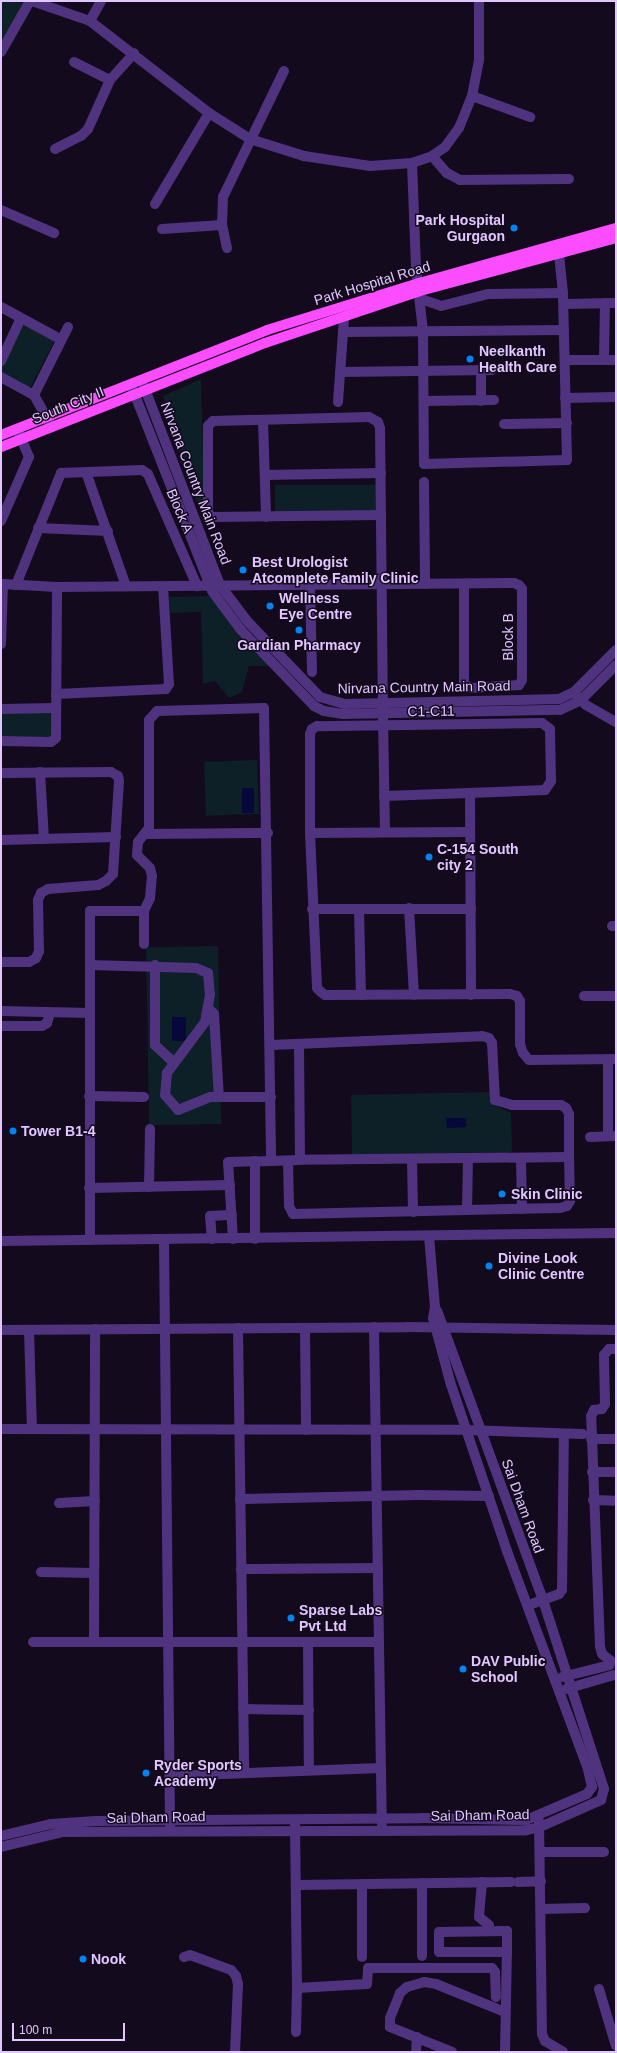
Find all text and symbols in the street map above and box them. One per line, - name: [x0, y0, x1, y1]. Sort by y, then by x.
- place label: Park Hospital Gurgaon: [416, 212, 505, 244]
- marker: Park Hospital Gurgaon: [508, 222, 520, 234]
- street label: Park Hospital Road: [312, 257, 432, 309]
- place label: Neelkanth Health Care: [479, 343, 557, 376]
- marker: Neelkanth Health Care: [464, 353, 476, 365]
- street label: South City II: [30, 383, 106, 427]
- street label: Nirvana Country Main Road: [157, 399, 235, 567]
- street label: Block A: [163, 486, 197, 536]
- place label: Best Urologist Atcomplete Family Clinic: [252, 554, 418, 586]
- marker: Best Urologist Atcomplete Family Clinic: [237, 564, 249, 576]
- place label: Wellness Eye Centre: [279, 590, 352, 622]
- marker: Wellness Eye Centre: [264, 600, 276, 612]
- street label: Block B: [500, 613, 516, 661]
- marker: Gardian Pharmacy: [294, 625, 304, 635]
- place label: Gardian Pharmacy: [237, 637, 361, 653]
- street label: Nirvana Country Main Road: [337, 677, 511, 697]
- street label: C1-C11: [407, 702, 455, 720]
- place label: C-154 South city 2: [437, 841, 519, 874]
- marker: C-154 South city 2: [424, 852, 434, 862]
- place label: Tower B1-4: [21, 1123, 95, 1139]
- marker: Tower B1-4: [8, 1126, 18, 1136]
- place label: Skin Clinic: [511, 1186, 583, 1202]
- marker: Skin Clinic: [496, 1188, 508, 1200]
- place label: Divine Look Clinic Centre: [498, 1250, 584, 1282]
- marker: Divine Look Clinic Centre: [483, 1260, 495, 1272]
- street label: Sai Dham Road: [498, 1457, 548, 1555]
- place label: Sparse Labs Pvt Ltd: [299, 1602, 382, 1634]
- marker: Sparse Labs Pvt Ltd: [286, 1613, 296, 1623]
- place label: DAV Public School: [471, 1653, 545, 1686]
- marker: DAV Public School: [458, 1664, 468, 1674]
- place label: Ryder Sports Academy: [154, 1757, 242, 1790]
- marker: Ryder Sports Academy: [141, 1768, 151, 1778]
- street label: Sai Dham Road: [430, 1806, 530, 1824]
- street label: Sai Dham Road: [106, 1808, 206, 1826]
- place label: Nook: [91, 1951, 126, 1967]
- marker: Nook: [78, 1954, 88, 1964]
- scale bar: [14, 2015, 127, 2041]
- text: 100 m: [19, 2023, 52, 2037]

